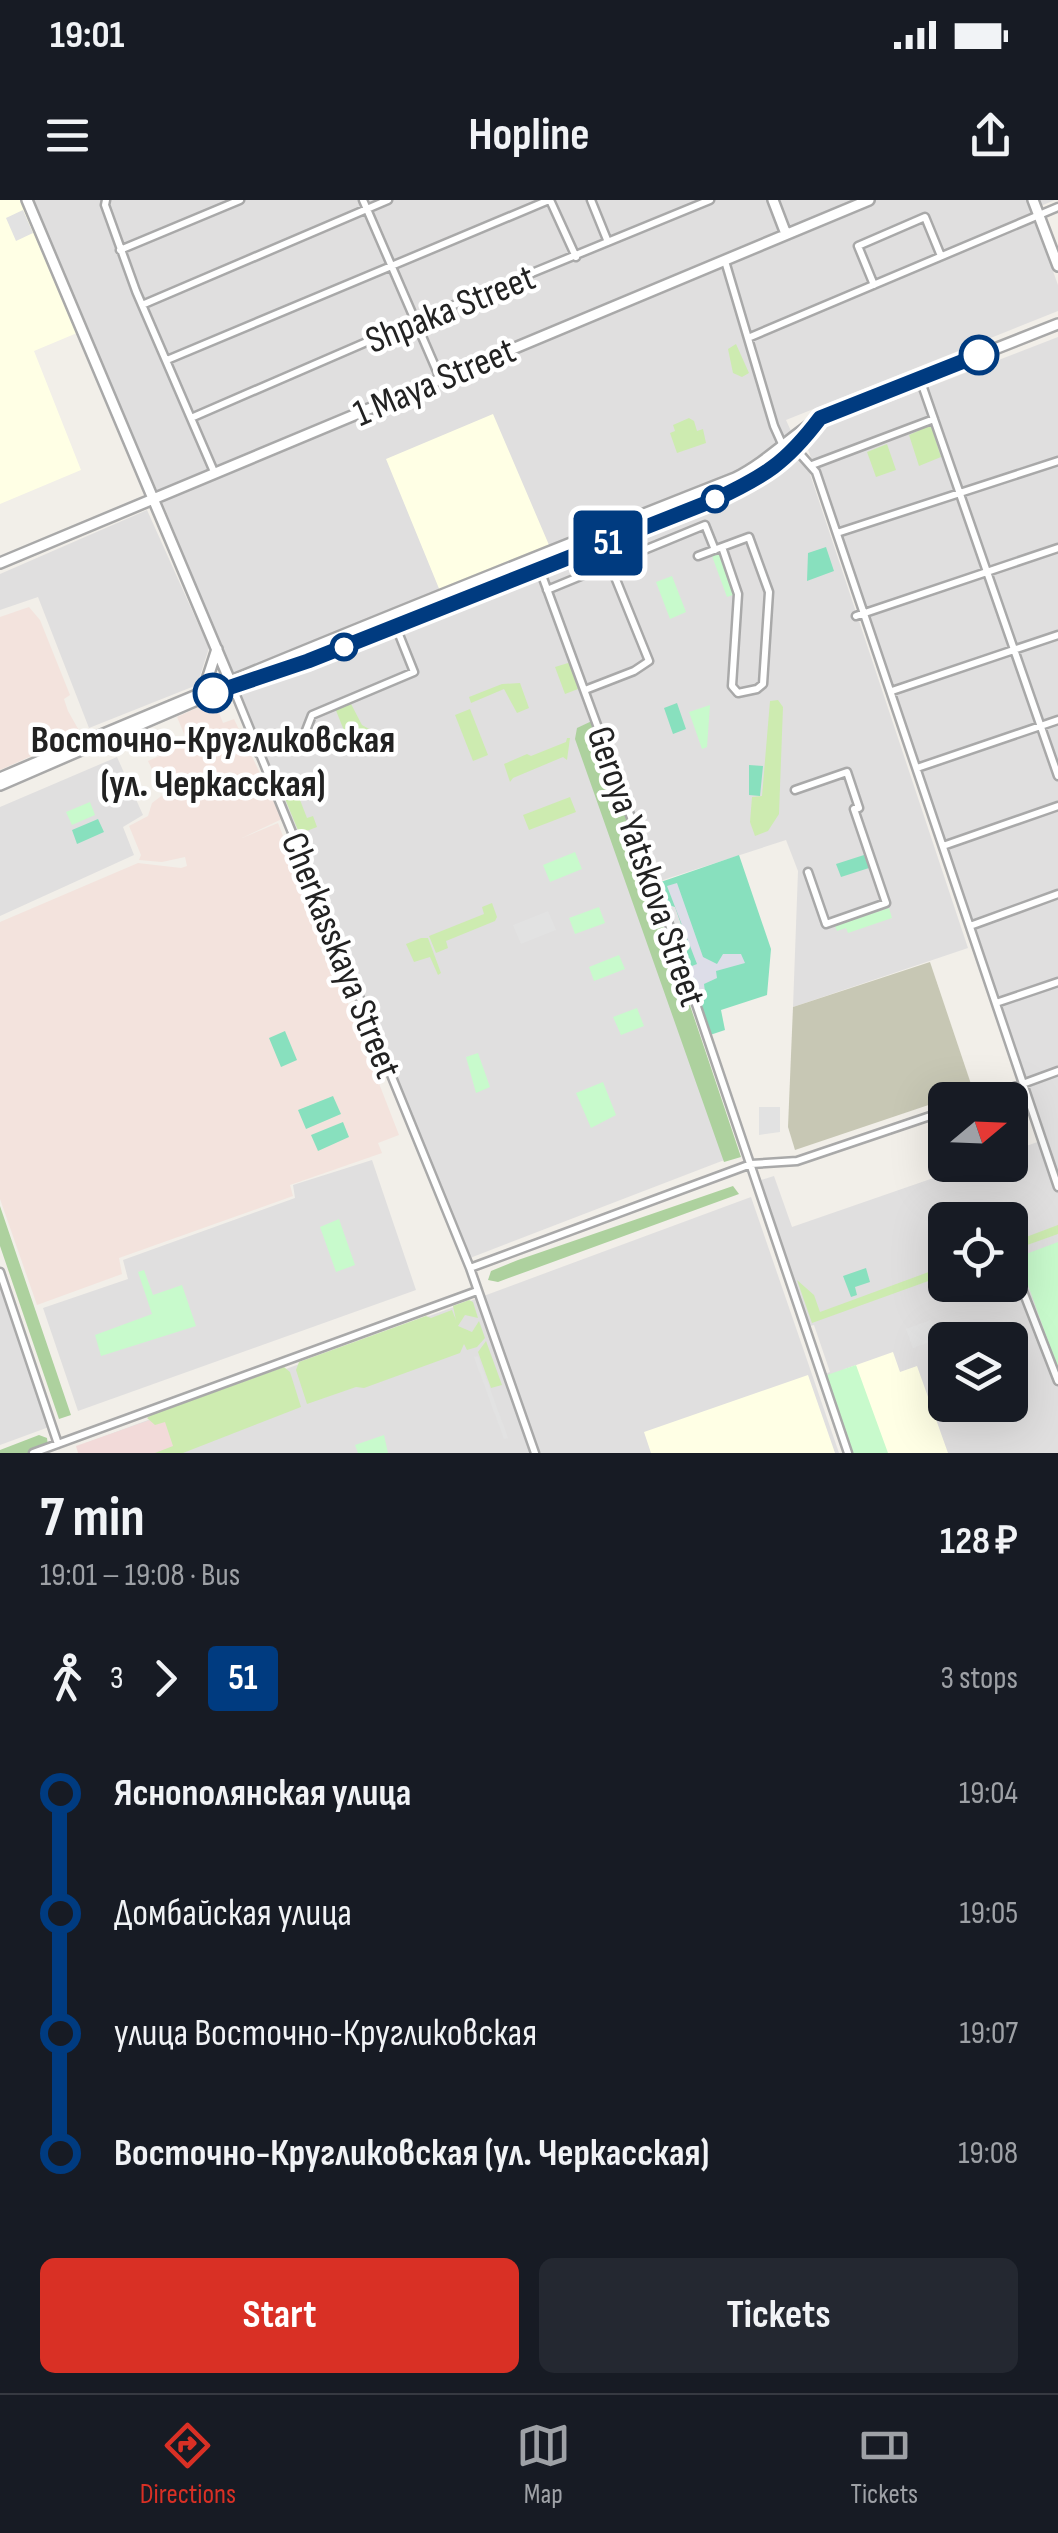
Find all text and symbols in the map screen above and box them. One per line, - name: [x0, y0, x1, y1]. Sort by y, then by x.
- text: 19:01: [50, 13, 124, 58]
- icon: menu: [40, 108, 95, 163]
- text: Hopline: [468, 108, 590, 163]
- icon: share: [963, 108, 1018, 163]
- street label: Shpaka Street: [360, 255, 542, 364]
- street label: 1 Maya Street: [347, 328, 522, 437]
- unlabelled marker: [960, 336, 998, 374]
- unlabelled marker: [702, 486, 728, 512]
- line badge: 51: [563, 510, 653, 576]
- text: 51: [593, 522, 623, 565]
- unlabelled marker: [331, 634, 357, 660]
- marker: Восточно-Кругликовская (ул. Черкасская): [194, 674, 232, 712]
- place label: Восточно-Кругликовская (ул. Черкасская): [31, 718, 395, 807]
- street label: Geroya Yatskova Street: [577, 721, 715, 1012]
- street label: Cherkasskaya Street: [271, 826, 410, 1085]
- north arrow: [928, 1082, 1028, 1182]
- map controls: [928, 1082, 1028, 1422]
- button: locate: [928, 1202, 1028, 1302]
- button: layers: [928, 1322, 1028, 1422]
- text: 7 min: [40, 1485, 145, 1552]
- text: 128 ₽: [940, 1519, 1018, 1564]
- text: 19:01 – 19:08 · Bus: [40, 1556, 240, 1595]
- icon: walk: [40, 1651, 95, 1706]
- icon: forward: [138, 1651, 193, 1706]
- text: 51: [228, 1657, 258, 1700]
- text: 3: [110, 1659, 123, 1698]
- text: 3 stops: [940, 1659, 1018, 1698]
- text: Яснополянская улица: [114, 1771, 411, 1816]
- text: 19:04: [959, 1774, 1018, 1813]
- text: Домбайская улица: [114, 1891, 352, 1936]
- text: 19:05: [960, 1894, 1018, 1933]
- text: улица Восточно-Кругликовская: [114, 2011, 537, 2056]
- text: 19:07: [960, 2014, 1018, 2053]
- text: Восточно-Кругликовская (ул. Черкасская): [114, 2131, 709, 2176]
- text: 19:08: [958, 2134, 1018, 2173]
- button: Start: [40, 2258, 519, 2373]
- button: Tickets: [539, 2258, 1018, 2373]
- tab: Directions: [140, 2418, 236, 2511]
- tab: Map: [516, 2418, 571, 2511]
- tab: Tickets: [851, 2418, 918, 2511]

